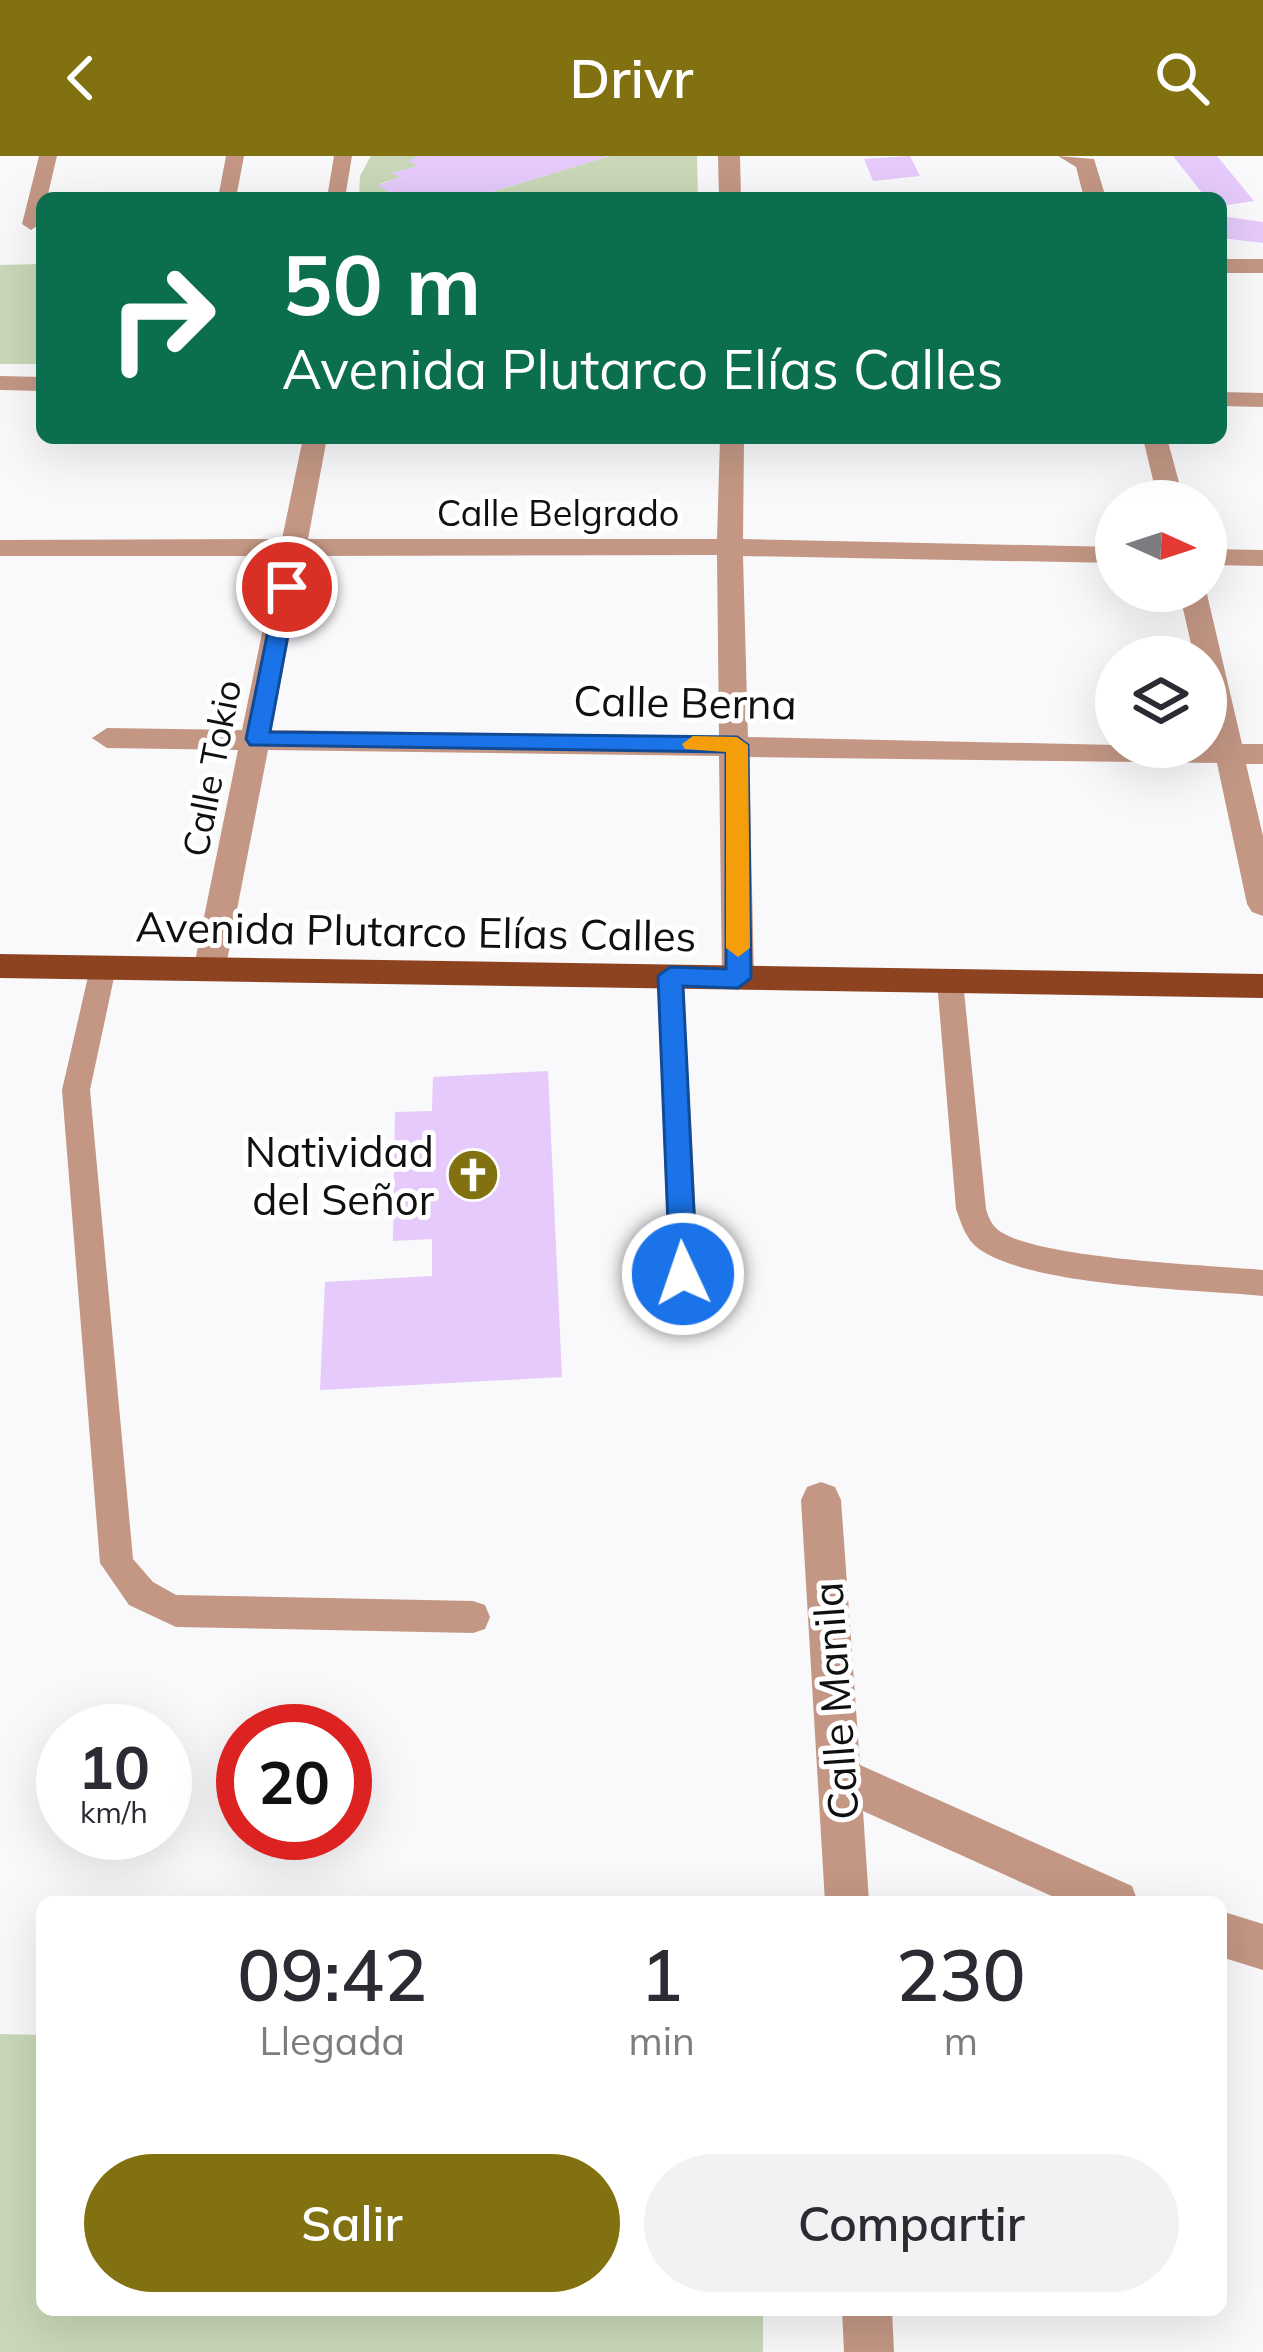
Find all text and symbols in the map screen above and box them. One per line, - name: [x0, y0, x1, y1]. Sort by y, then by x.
- text: Drivr: [570, 44, 693, 112]
- icon: back: [48, 45, 114, 111]
- icon: search: [1149, 45, 1215, 111]
- text: 50 m: [282, 231, 481, 336]
- icon: right: [84, 240, 240, 396]
- text: Avenida Plutarco Elías Calles: [282, 335, 1003, 403]
- north arrow: [1095, 480, 1227, 612]
- map controls: [1095, 480, 1227, 768]
- street label: Calle Belgrado: [437, 490, 679, 535]
- pin: [236, 536, 338, 638]
- icon: arrive: [254, 554, 320, 620]
- button: layers: [1095, 636, 1227, 768]
- street label: Calle Berna: [573, 674, 797, 730]
- street label: Calle Tokio: [172, 676, 250, 860]
- street label: Avenida Plutarco Elías Calles: [135, 900, 697, 962]
- place label: Natividad del Señor: [245, 1125, 435, 1226]
- church icon: Natividad del Señor: [445, 1147, 501, 1203]
- position arrow: [620, 1211, 746, 1337]
- street label: Calle Manila: [800, 1580, 870, 1822]
- speed limit sign: 20: [216, 1704, 372, 1860]
- text: 10: [78, 1729, 150, 1804]
- text: km/h: [80, 1793, 148, 1831]
- text: 09:42: [237, 1929, 427, 2019]
- text: 1: [640, 1929, 683, 2019]
- text: 230: [896, 1929, 1026, 2019]
- text: Llegada: [259, 2016, 405, 2065]
- text: min: [628, 2016, 695, 2065]
- text: m: [944, 2016, 978, 2065]
- button: Salir: [84, 2154, 620, 2292]
- button: Compartir: [644, 2154, 1179, 2292]

